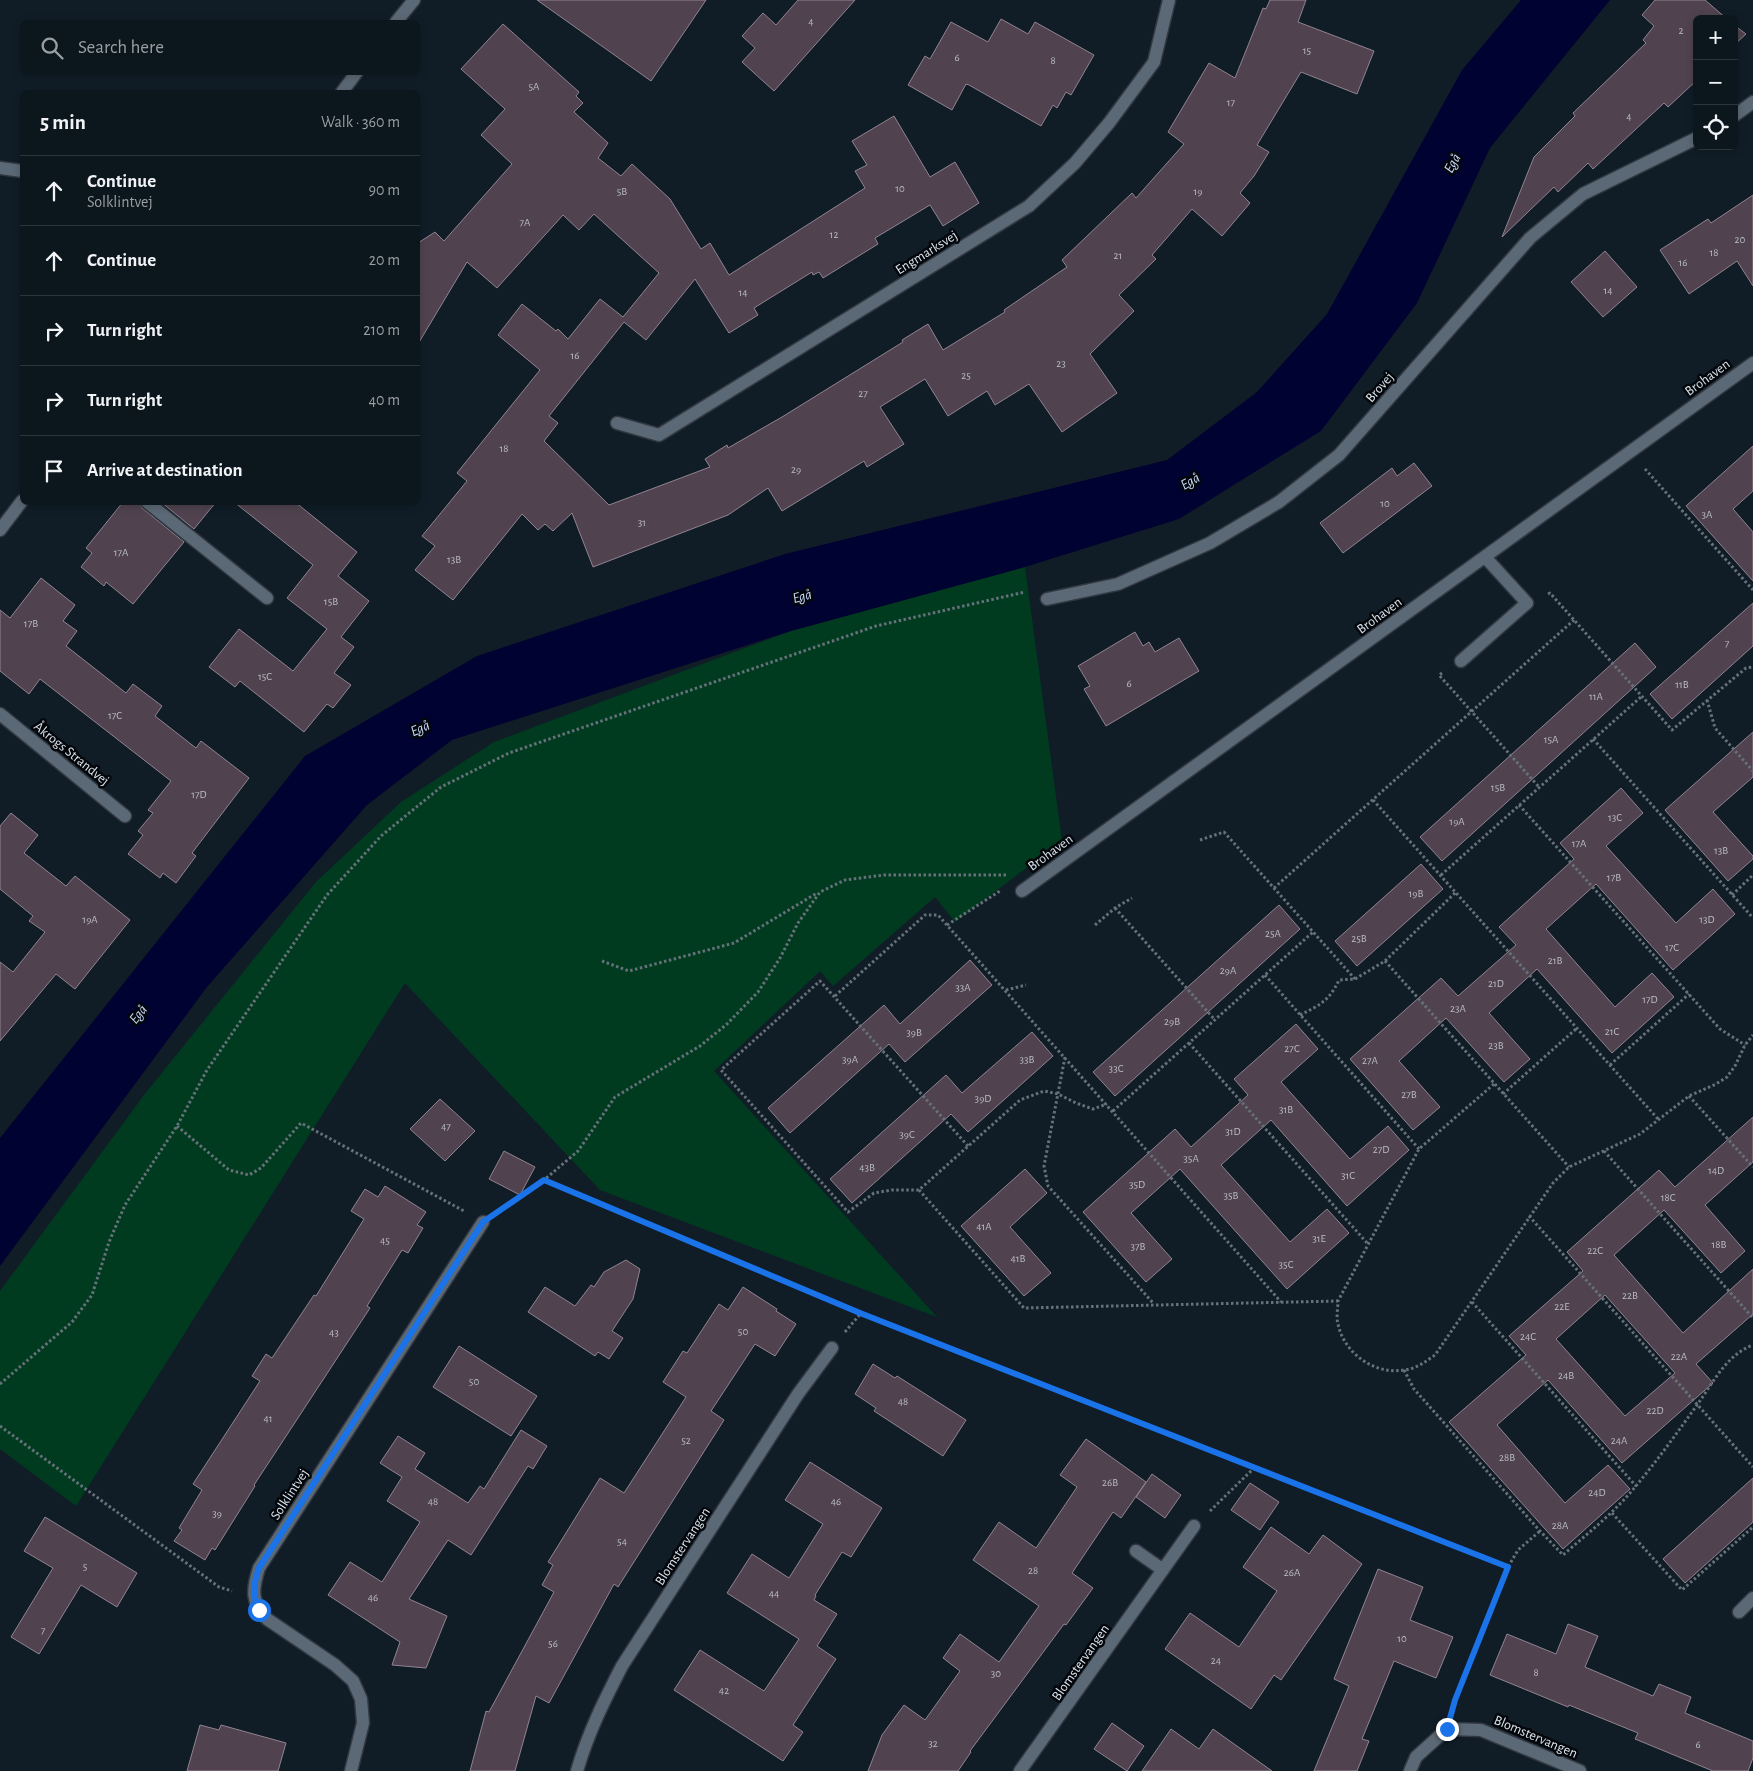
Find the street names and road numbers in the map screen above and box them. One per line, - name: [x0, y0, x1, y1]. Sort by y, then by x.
- street label: Engmarksvej: [893, 228, 960, 277]
- street label: Brohaven: [1683, 357, 1733, 399]
- street label: Brovej: [1363, 370, 1396, 405]
- street label: Brohaven: [1355, 595, 1405, 637]
- street label: Åkrogs Strandvej: [31, 718, 113, 788]
- street label: Brohaven: [1026, 832, 1076, 874]
- street label: Solklintvej: [268, 1467, 311, 1522]
- street label: Blomstervangen: [653, 1505, 713, 1588]
- street label: Blomstervangen: [1049, 1622, 1112, 1703]
- street label: Blomstervangen: [1492, 1713, 1579, 1761]

